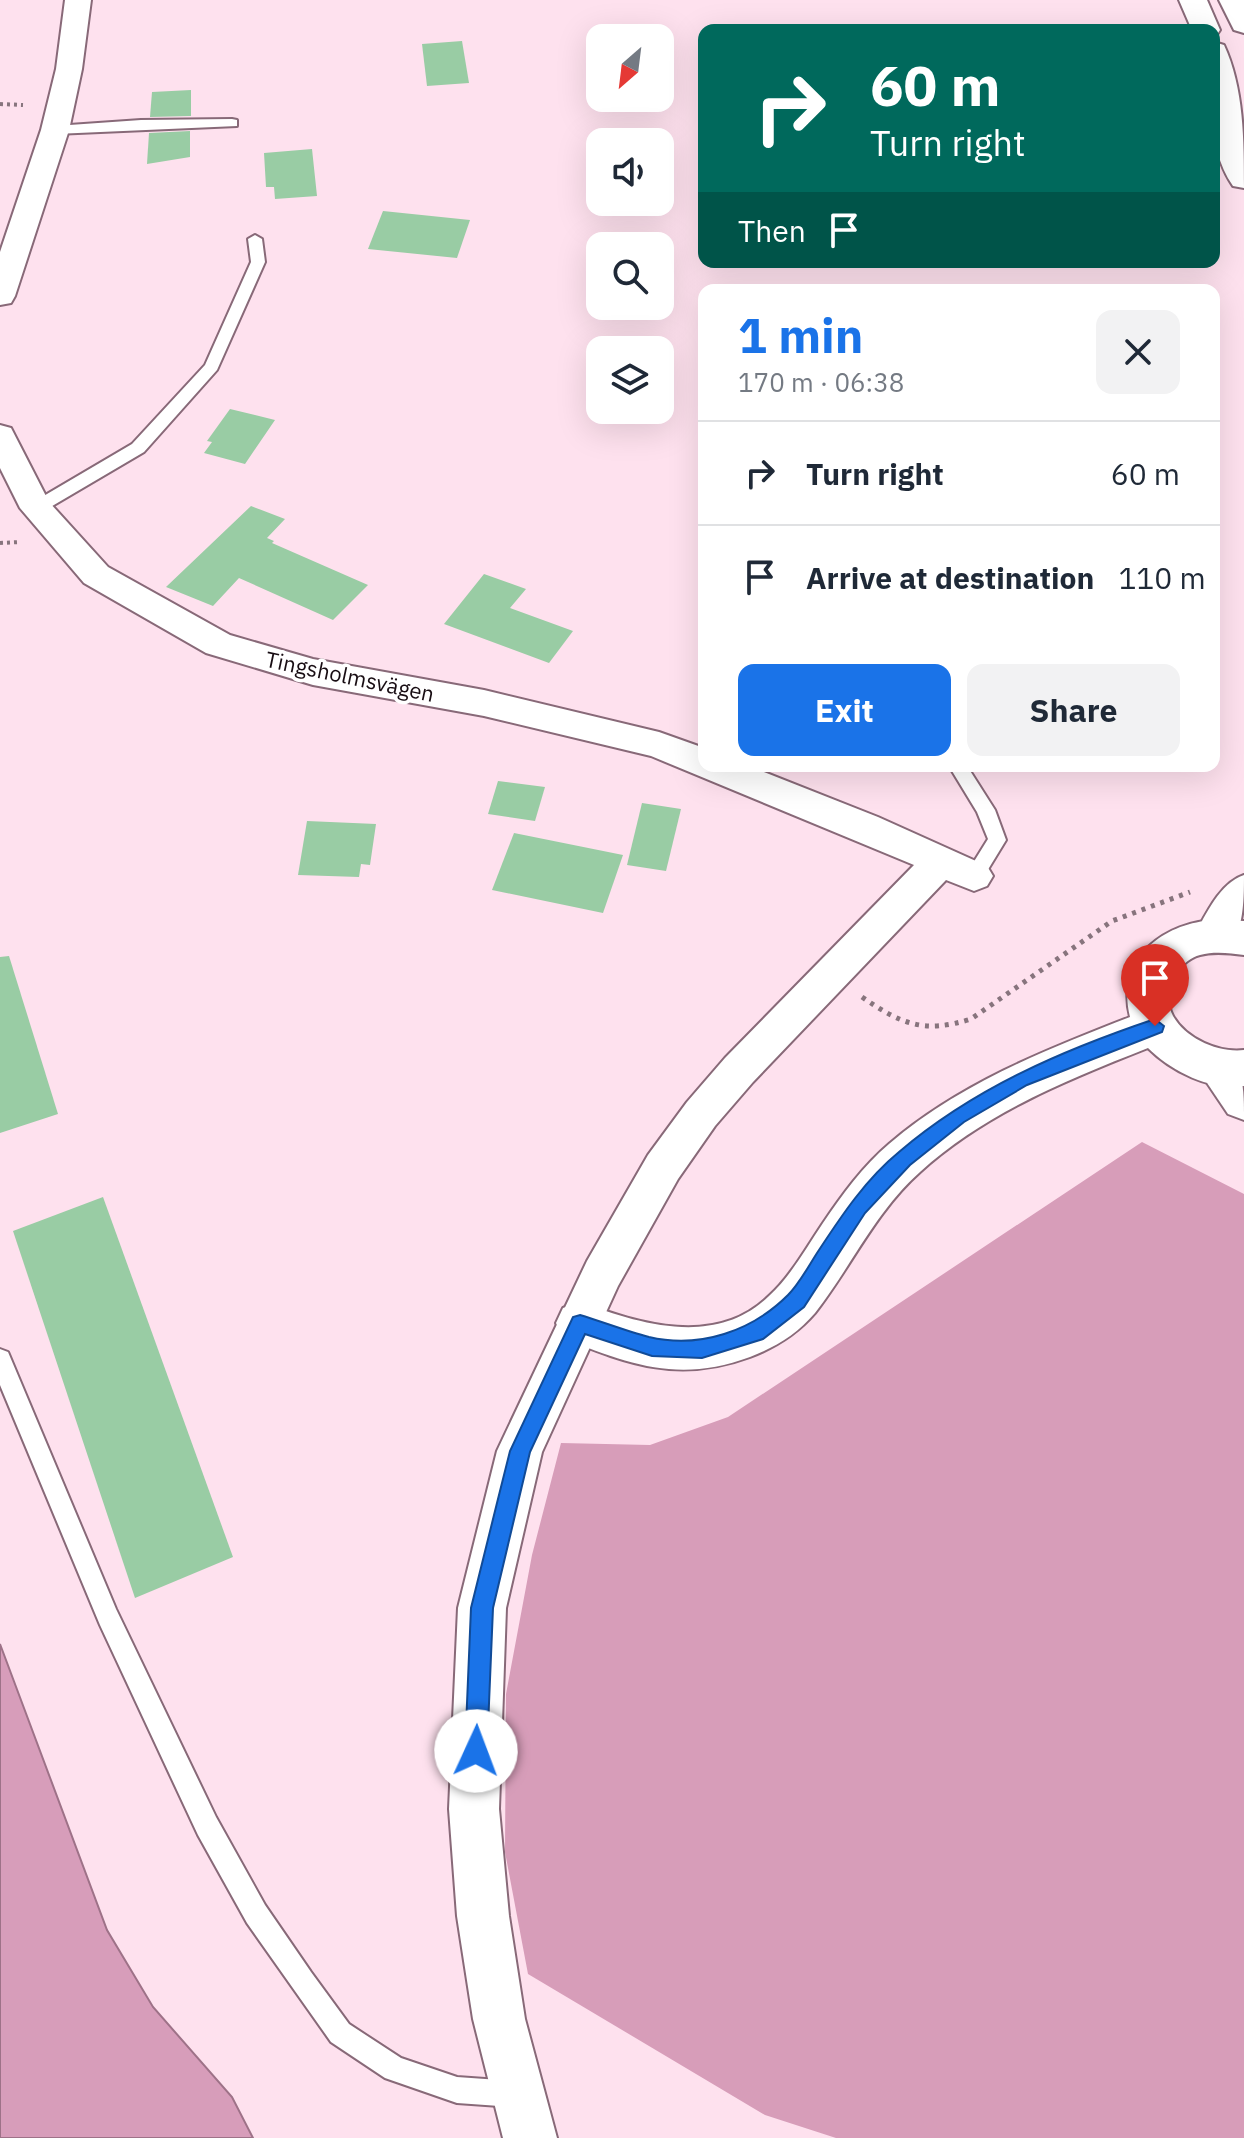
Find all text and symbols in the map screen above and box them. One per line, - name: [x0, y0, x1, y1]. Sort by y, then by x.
- north arrow: [586, 24, 674, 112]
- map controls: [586, 24, 674, 424]
- text: 60 m: [870, 49, 1000, 121]
- icon: right: [738, 56, 842, 160]
- text: Turn right: [870, 119, 1026, 166]
- button: sound: [586, 128, 674, 216]
- icon: arrive: [822, 208, 866, 252]
- text: Then: [738, 211, 806, 250]
- button: search: [586, 232, 674, 320]
- text: 1 min: [738, 304, 863, 366]
- button: close: [1096, 310, 1180, 394]
- button: layers: [586, 336, 674, 424]
- text: 170 m · 06:38: [738, 365, 904, 399]
- icon: right: [738, 451, 782, 495]
- text: Turn right: [806, 454, 944, 493]
- text: 60 m: [1111, 454, 1180, 493]
- icon: arrive: [738, 555, 782, 599]
- text: Arrive at destination: [806, 558, 1094, 597]
- text: 110 m: [1118, 558, 1206, 597]
- street label: Tingsholmsvägen: [263, 644, 437, 708]
- button: Exit: [738, 664, 951, 756]
- button: Share: [967, 664, 1180, 756]
- pin: [1121, 944, 1189, 1026]
- icon: arrive: [1133, 956, 1177, 1000]
- position arrow: [434, 1709, 518, 1793]

